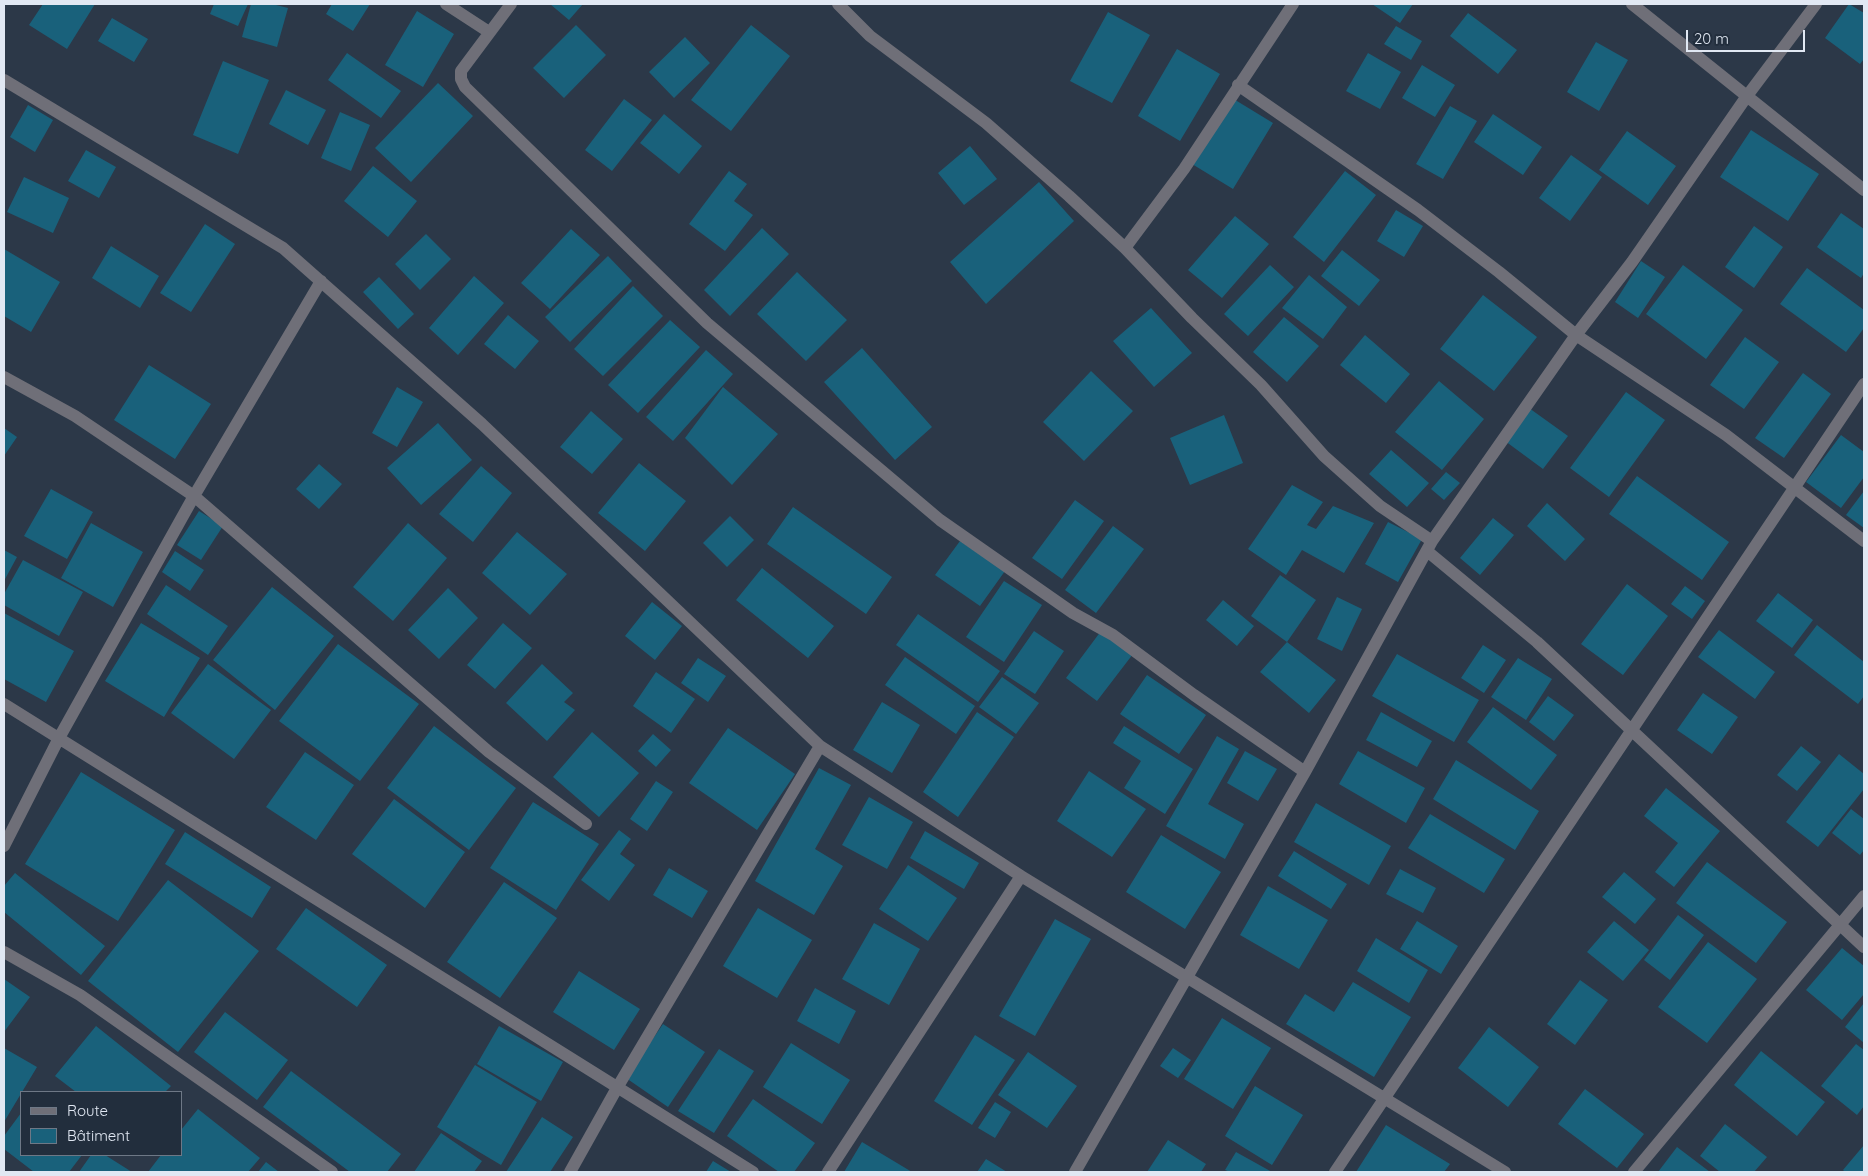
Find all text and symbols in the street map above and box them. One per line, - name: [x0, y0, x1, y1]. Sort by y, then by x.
- scale bar: [1688, 20, 1807, 52]
- text: 20 m: [1694, 29, 1729, 48]
- legend: [20, 1091, 182, 1156]
- text: Route: [67, 1101, 108, 1120]
- text: Bâtiment: [67, 1126, 130, 1145]

